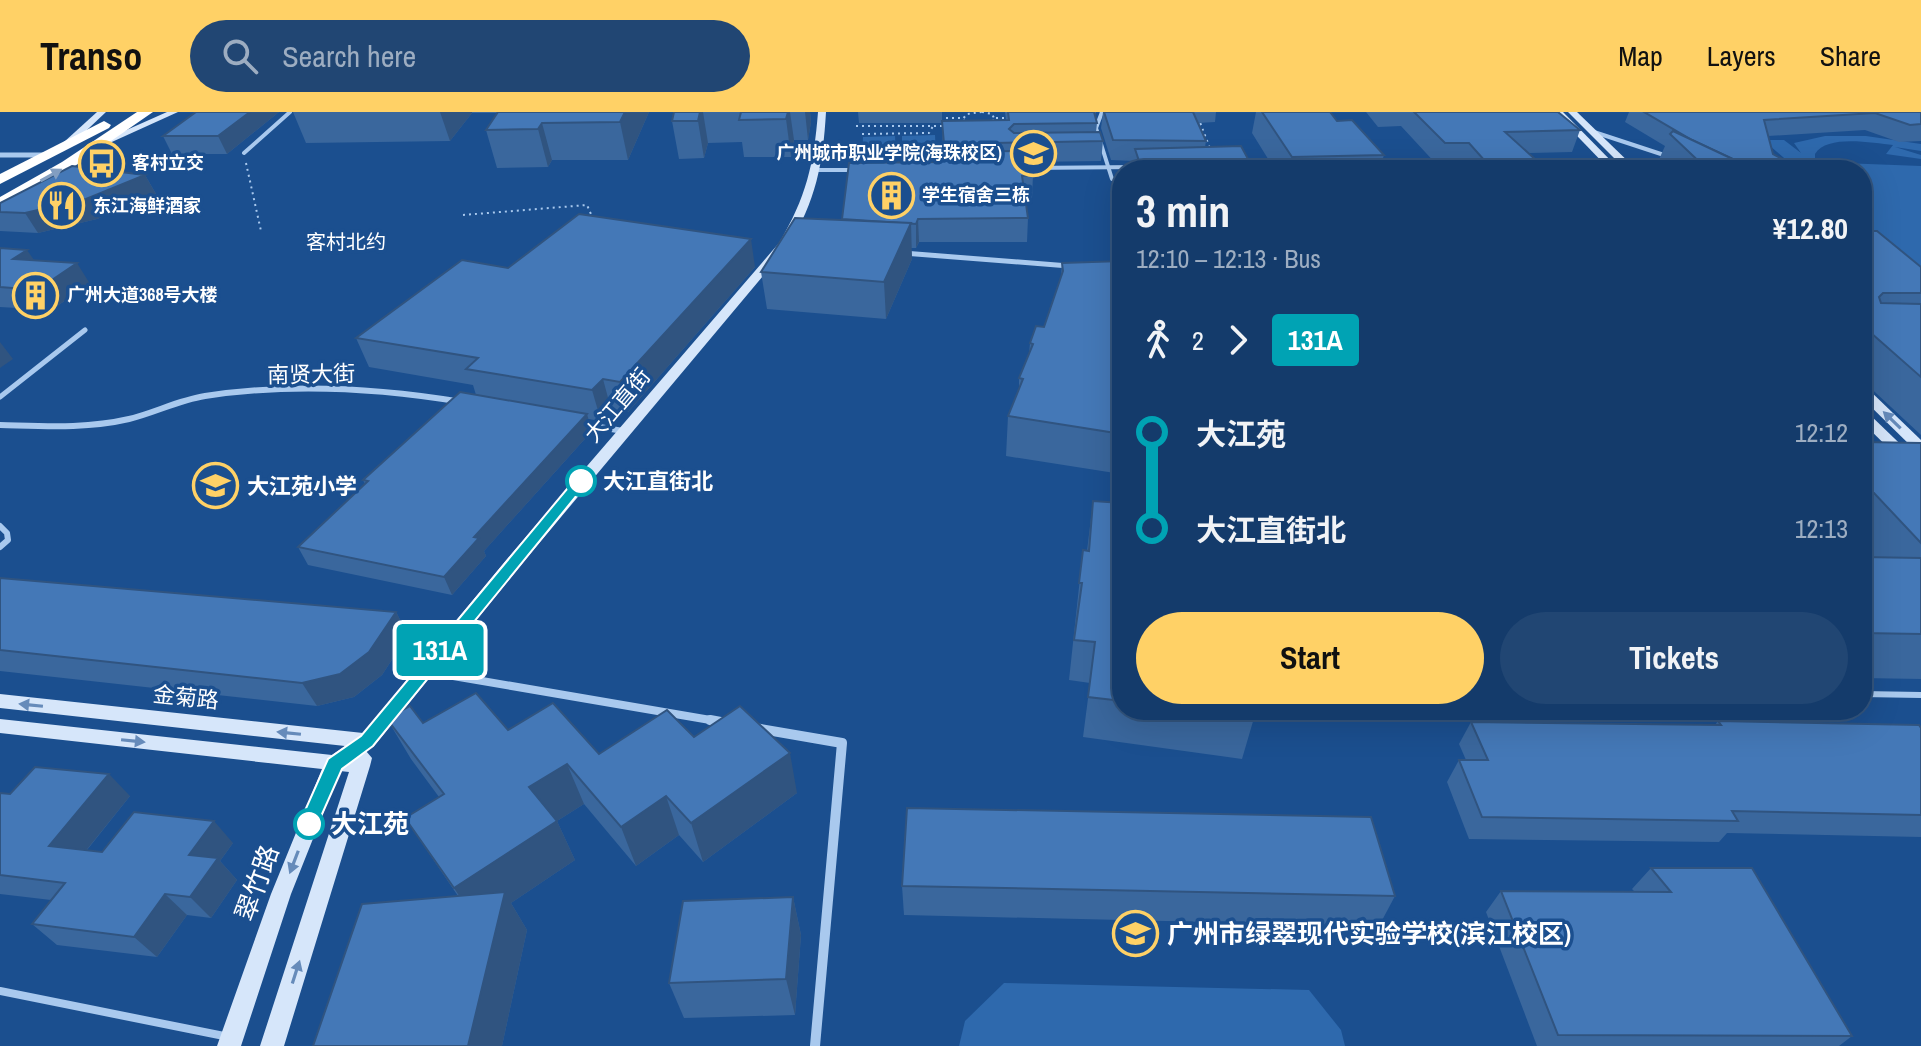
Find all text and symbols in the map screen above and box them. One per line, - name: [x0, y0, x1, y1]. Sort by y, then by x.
- search box: [190, 20, 750, 92]
- text: Transo: [40, 31, 142, 82]
- icon: search: [218, 34, 262, 78]
- text: Search here: [282, 36, 416, 76]
- text: Map: [1618, 37, 1663, 75]
- text: Layers: [1707, 37, 1776, 75]
- text: Share: [1820, 37, 1881, 75]
- school or university icon: 广州城市职业学院(海珠校区): [1009, 129, 1057, 177]
- bus stop icon: 客村立交: [77, 139, 125, 187]
- place label: 广州城市职业学院(海珠校区): [776, 140, 1002, 165]
- place label: 客村立交: [132, 150, 204, 175]
- one-way arrow: [39, 168, 62, 181]
- building icon: 学生宿舍三栋: [867, 171, 915, 219]
- text: 3 min: [1136, 181, 1230, 241]
- restaurant icon: 东江海鲜酒家: [38, 182, 86, 230]
- place label: 学生宿舍三栋: [922, 182, 1030, 207]
- place label: 东江海鲜酒家: [93, 193, 201, 218]
- text: ¥12.80: [1773, 208, 1848, 248]
- district label: 客村北约: [306, 228, 386, 255]
- text: 12:10 – 12:13 · Bus: [1136, 241, 1321, 276]
- building icon: 广州大道368号大楼: [12, 271, 60, 319]
- place label: 广州大道368号大楼: [67, 282, 218, 307]
- icon: walk: [1136, 318, 1180, 362]
- icon: forward: [1216, 318, 1260, 362]
- text: 131A: [1288, 321, 1343, 359]
- text: 2: [1192, 323, 1204, 358]
- street label: 南贤大街: [267, 358, 355, 390]
- street label: 大江直街: [577, 362, 657, 448]
- one-way arrow: [1882, 411, 1901, 429]
- text: 大江苑: [1196, 414, 1286, 454]
- text: 12:12: [1795, 415, 1848, 450]
- school or university icon: 大江苑小学: [192, 462, 240, 510]
- marker: 大江直街北: [566, 466, 596, 496]
- place label: 大江直街北: [603, 466, 713, 496]
- place label: 大江苑小学: [247, 471, 357, 501]
- text: 大江直街北: [1196, 510, 1346, 550]
- text: 12:13: [1795, 511, 1848, 546]
- button: Start: [1136, 612, 1484, 704]
- button: Tickets: [1500, 612, 1848, 704]
- line badge: 131A: [384, 624, 496, 676]
- text: 131A: [413, 631, 467, 669]
- street label: 金菊路: [152, 679, 220, 715]
- one-way arrow: [18, 698, 43, 711]
- one-way arrow: [277, 726, 302, 739]
- one-way arrow: [121, 735, 146, 748]
- place label: 大江苑: [331, 806, 409, 841]
- marker: 大江苑: [294, 809, 324, 839]
- street label: 翠竹路: [227, 840, 286, 925]
- one-way arrow: [287, 850, 300, 874]
- school or university icon: 广州市绿翠现代实验学校(滨江校区): [1112, 910, 1160, 958]
- place label: 广州市绿翠现代实验学校(滨江校区): [1167, 916, 1571, 951]
- one-way arrow: [290, 959, 302, 983]

